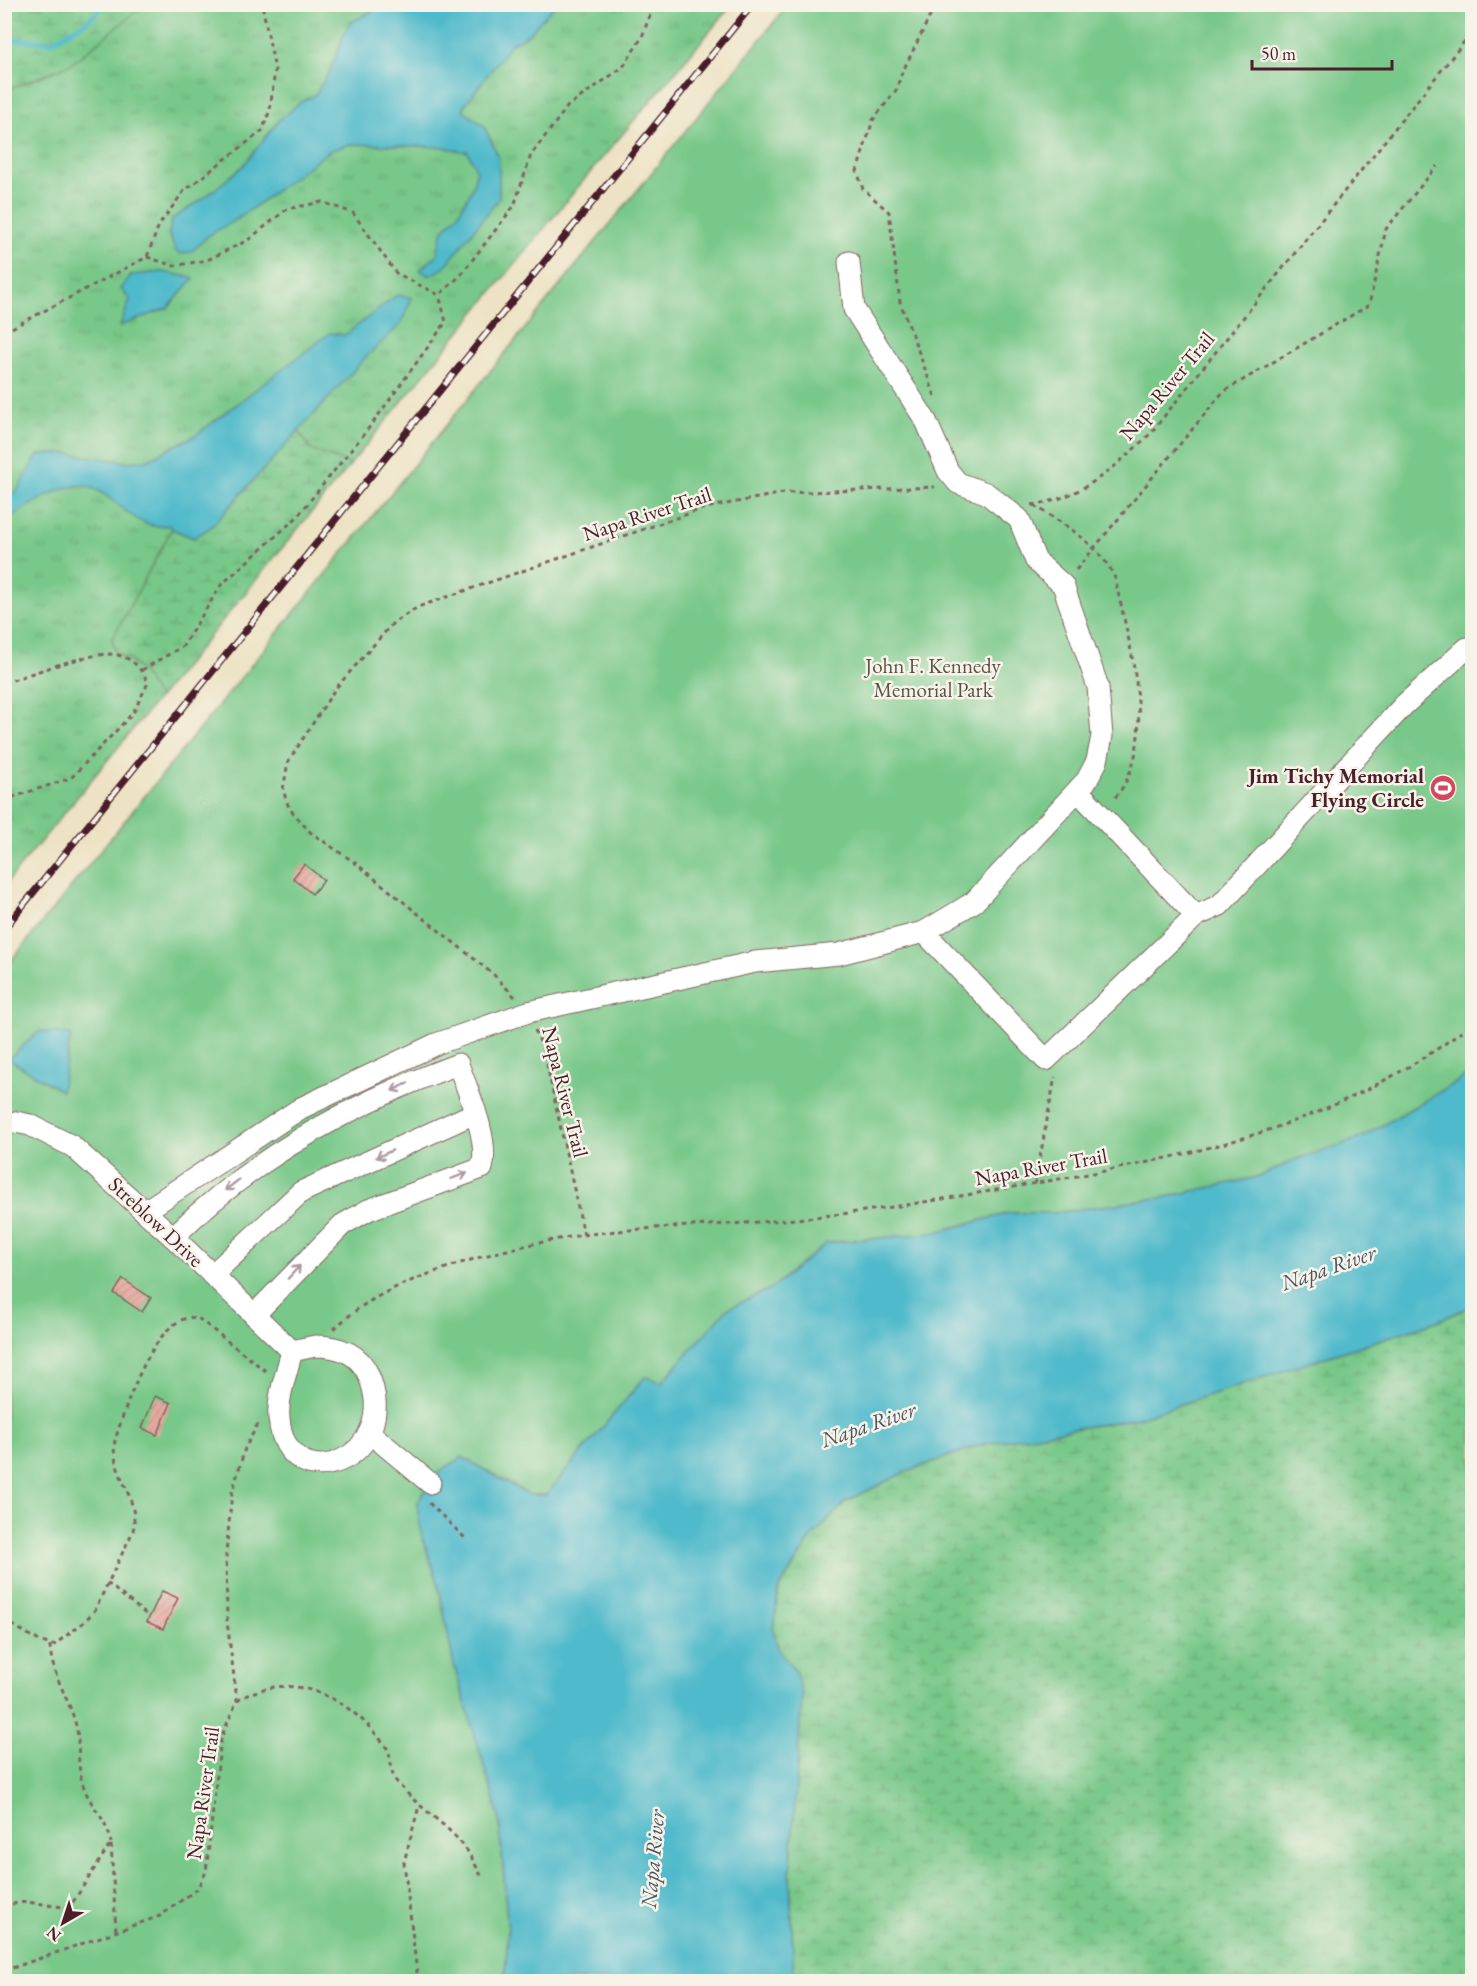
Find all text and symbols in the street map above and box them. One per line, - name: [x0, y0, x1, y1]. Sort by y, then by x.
- scale bar: [1252, 33, 1392, 71]
- text: 50 m: [1261, 42, 1296, 65]
- street label: Napa River Trail: [1113, 326, 1220, 446]
- street label: Napa River Trail: [579, 480, 715, 547]
- park label: John F. Kennedy Memorial Park: [863, 652, 1002, 703]
- place label: Jim Tichy Memorial Flying Circle: [1246, 762, 1424, 813]
- sports icon: Jim Tichy Memorial Flying Circle: [1428, 773, 1458, 803]
- street label: Napa River Trail: [536, 1024, 595, 1160]
- one-way arrow: [392, 1082, 410, 1094]
- street label: Napa River Trail: [973, 1142, 1109, 1191]
- one-way arrow: [375, 1149, 393, 1161]
- one-way arrow: [450, 1170, 468, 1181]
- street label: Streblow Drive: [103, 1171, 210, 1273]
- one-way arrow: [224, 1178, 240, 1191]
- water label: Napa River: [1276, 1237, 1381, 1298]
- one-way arrow: [287, 1265, 301, 1280]
- water label: Napa River: [816, 1394, 921, 1455]
- street label: Napa River Trail: [180, 1725, 225, 1861]
- water label: Napa River: [634, 1807, 671, 1911]
- north arrow: [33, 1893, 93, 1953]
- text: N: [42, 1922, 66, 1947]

